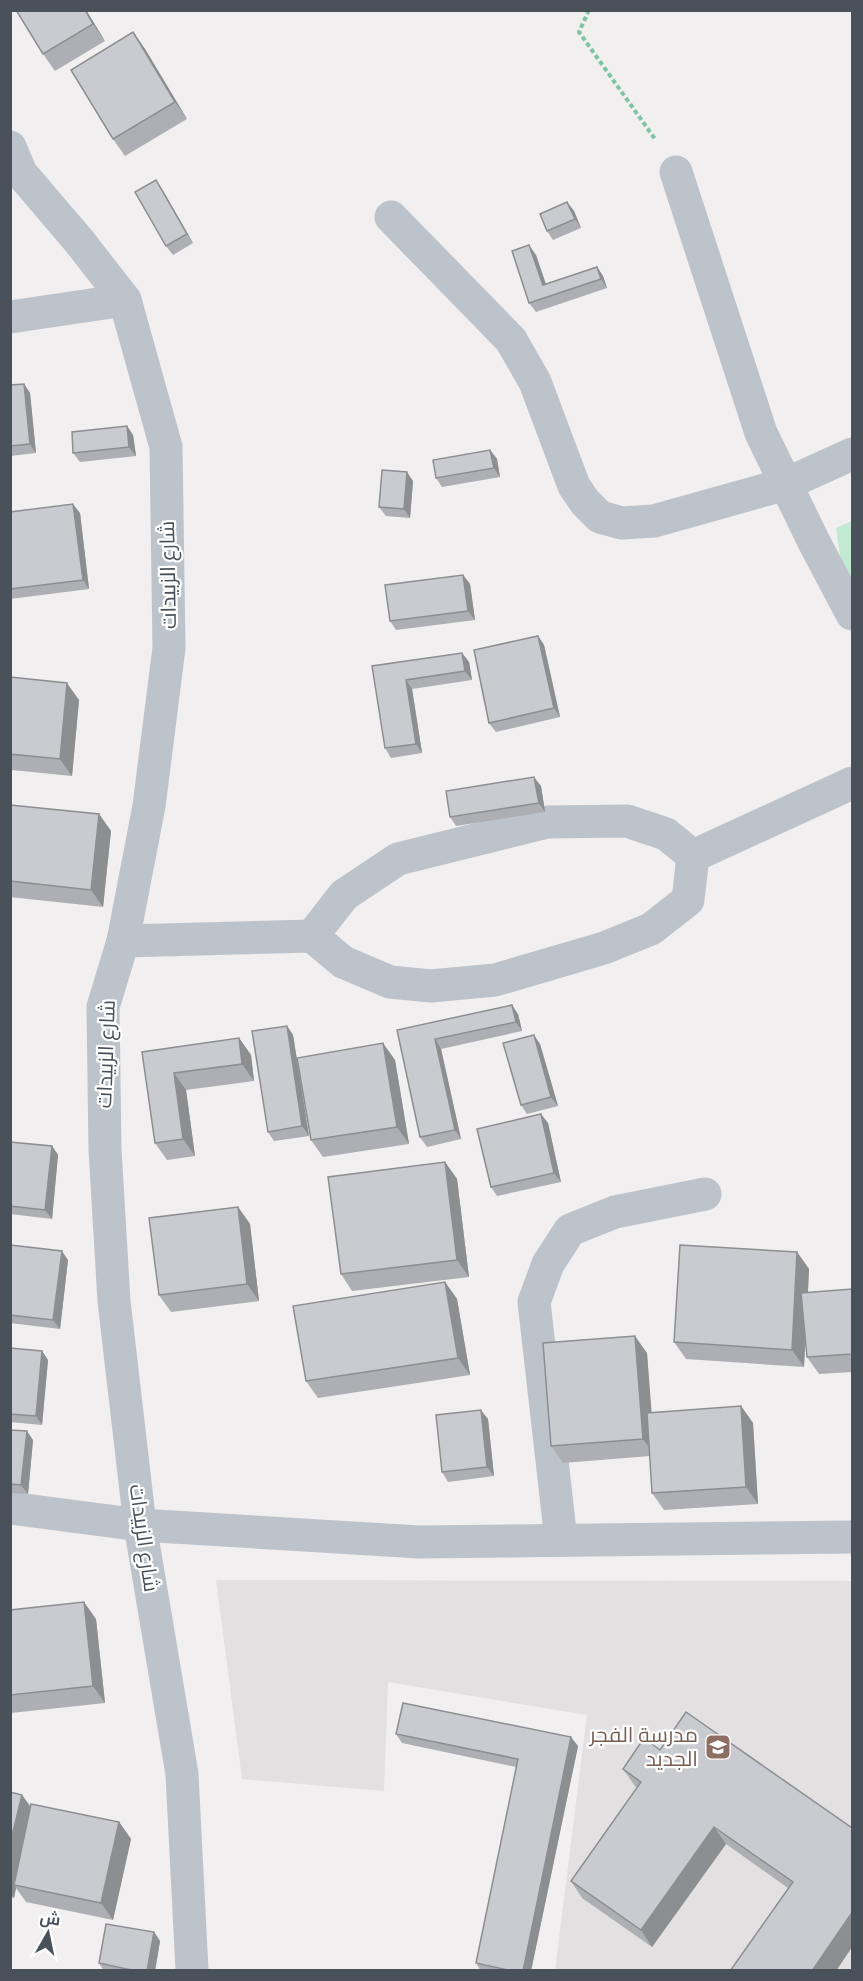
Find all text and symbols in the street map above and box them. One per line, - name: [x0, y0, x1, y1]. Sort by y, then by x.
- street label: شارع الزبيدات: [155, 521, 183, 629]
- street label: شارع الزبيدات: [92, 999, 122, 1109]
- street label: شارع الزبيدات: [123, 1483, 163, 1594]
- place label: مدرسة الفجر الجديد: [589, 1723, 698, 1771]
- school or university icon: مدرسة الفجر الجديد: [703, 1732, 733, 1762]
- north arrow: [18, 1903, 78, 1963]
- text: ش: [39, 1908, 62, 1930]

